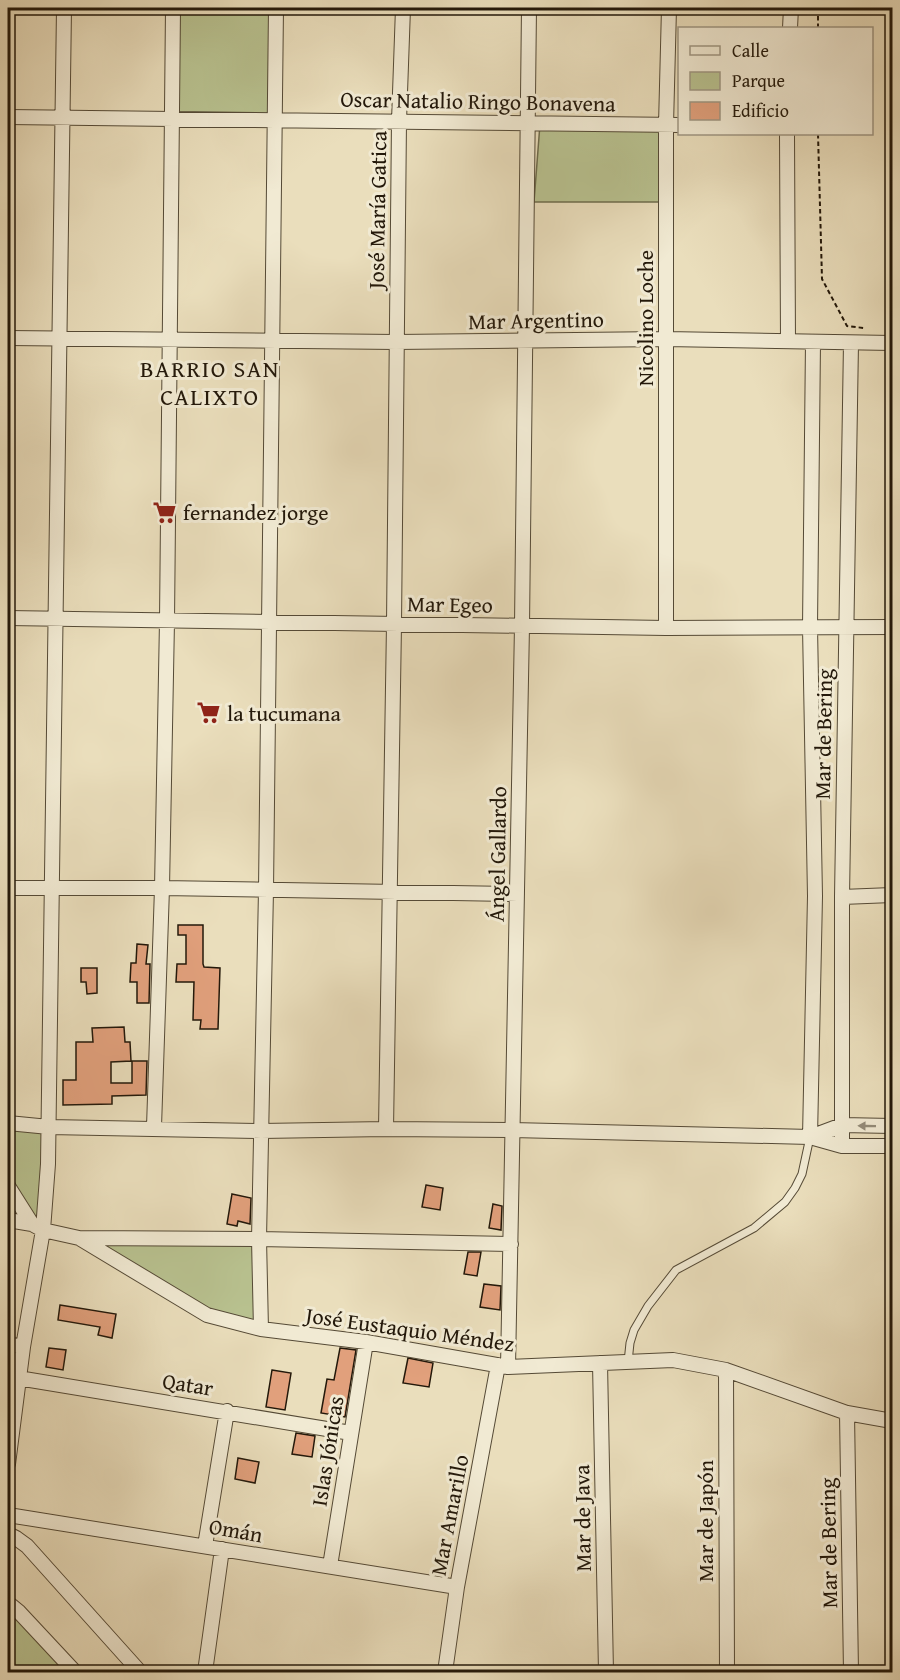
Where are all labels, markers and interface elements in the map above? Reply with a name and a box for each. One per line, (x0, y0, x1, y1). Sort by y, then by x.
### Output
legend (678, 27, 873, 135)
text: Calle (732, 37, 769, 64)
text: Parque (732, 67, 785, 94)
street label: Oscar Natalio Ringo Bonavena (340, 83, 617, 119)
text: Edificio (732, 97, 789, 124)
street label: José María Gatica (360, 130, 394, 292)
street label: Nicolino Loche (629, 250, 661, 386)
street label: Mar Argentino (468, 303, 604, 337)
district label: BARRIO SAN CALIXTO (140, 351, 280, 414)
place label: fernandez jorge (183, 496, 329, 528)
supermarket icon: fernandez jorge (152, 499, 178, 525)
street label: Mar Egeo (407, 587, 493, 621)
street label: Mar de Bering (806, 668, 840, 800)
place label: la tucumana (227, 697, 341, 729)
supermarket icon: la tucumana (196, 700, 222, 726)
street label: Ángel Gallardo (480, 786, 514, 922)
one-way arrow (858, 1121, 877, 1131)
street label: José Eustaquio Méndez (301, 1298, 517, 1360)
street label: Qatar (160, 1364, 216, 1404)
street label: Islas Jónicas (302, 1394, 352, 1508)
street label: Mar Amarillo (422, 1452, 476, 1578)
street label: Mar de Japón (689, 1459, 721, 1582)
street label: Mar de Java (565, 1464, 599, 1572)
street label: Mar de Bering (811, 1477, 845, 1609)
street label: Omán (207, 1510, 266, 1551)

